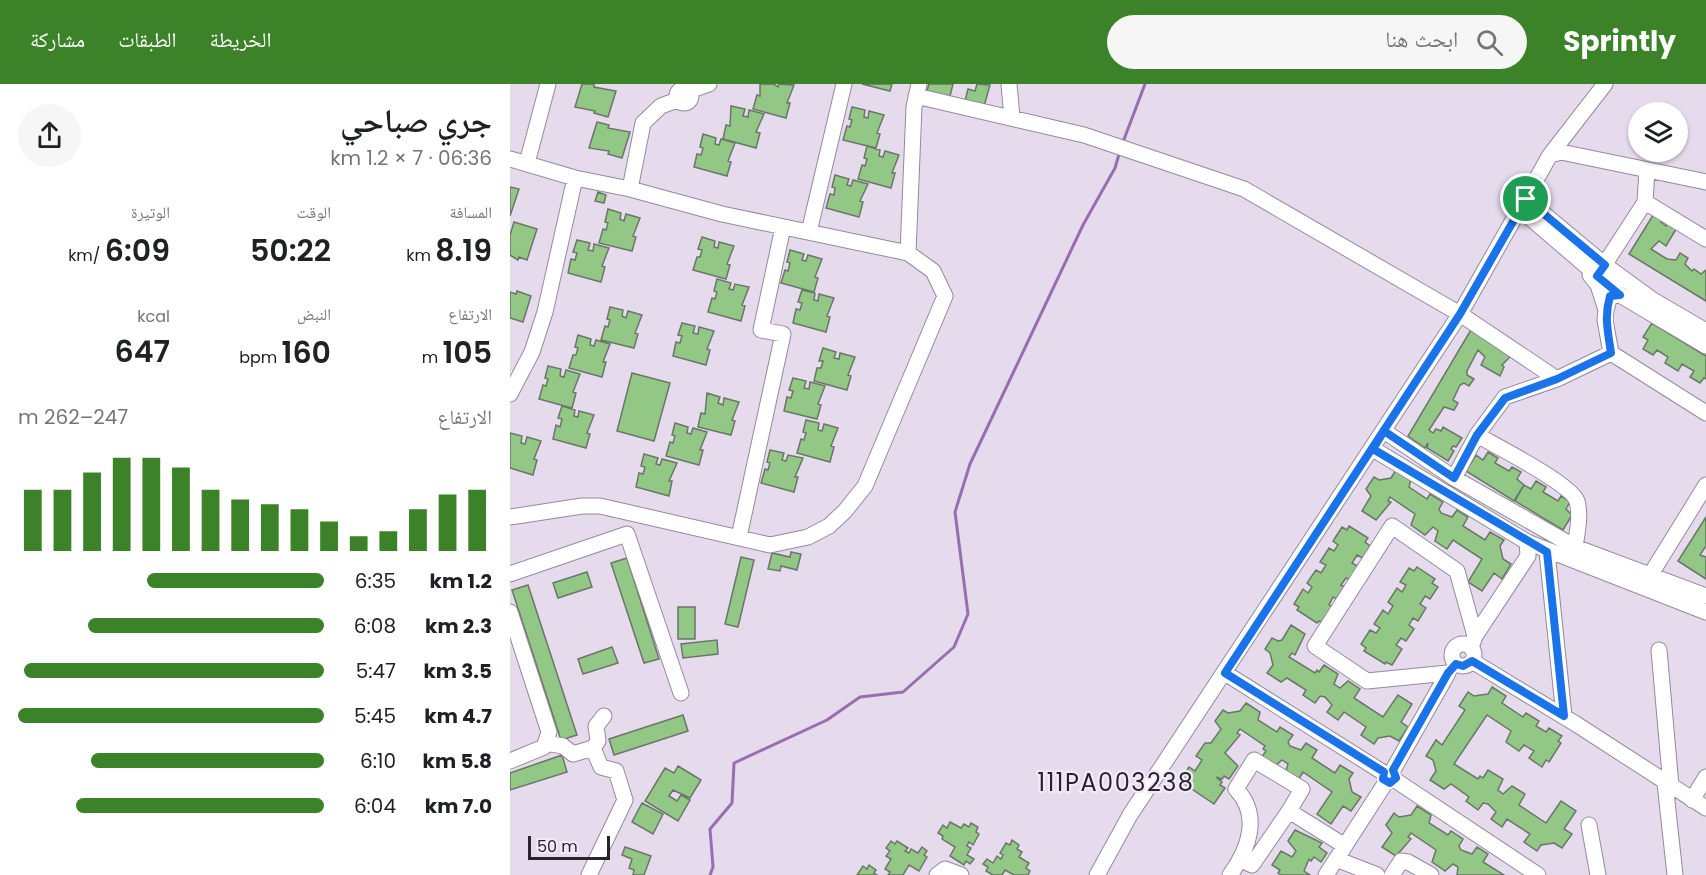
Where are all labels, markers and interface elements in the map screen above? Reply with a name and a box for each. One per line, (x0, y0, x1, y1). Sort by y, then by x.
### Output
search box (1107, 15, 1527, 69)
text: Sprintly (1563, 22, 1676, 61)
text: ابحث هنا (1385, 24, 1458, 55)
text: مشاركة (30, 25, 85, 54)
text: الطبقات (118, 25, 177, 54)
text: الخريطة (210, 25, 271, 54)
icon: search (1473, 26, 1506, 59)
text: جري صباحي (340, 97, 492, 144)
map controls (1628, 102, 1688, 162)
button: layers (1628, 102, 1688, 162)
button: share (18, 104, 81, 167)
text: 06:36 · 7 × 1.2 km (330, 144, 492, 172)
pin (1500, 173, 1551, 224)
icon: arrive (1509, 182, 1542, 215)
text: الوتيرة (131, 201, 170, 224)
text: الوقت (297, 201, 331, 224)
text: المسافة (450, 201, 492, 224)
text: 6:09 (105, 229, 170, 272)
text: 50:22 (250, 229, 331, 272)
text: 8.19 (435, 229, 492, 272)
text: /km (68, 244, 105, 267)
text: km (406, 244, 435, 267)
text: النبض (297, 303, 331, 326)
text: الارتفاع (448, 303, 492, 326)
text: kcal (137, 305, 170, 328)
text: 647 (115, 330, 170, 373)
text: 160 (282, 331, 331, 374)
text: 105 (442, 331, 492, 374)
text: bpm (239, 346, 282, 369)
text: m (422, 346, 442, 369)
text: 247–262 m (18, 403, 128, 431)
text: الارتفاع (437, 403, 492, 431)
text: 6:35 (355, 567, 396, 595)
text: 1.2 km (430, 567, 492, 595)
text: 6:08 (354, 612, 396, 640)
text: 2.3 km (425, 612, 492, 640)
text: 5:47 (356, 657, 396, 685)
text: 3.5 km (423, 657, 492, 685)
text: 5:45 (354, 702, 396, 730)
text: 4.7 km (424, 702, 492, 730)
text: 6:10 (360, 747, 396, 775)
text: 5.8 km (423, 747, 492, 775)
district label: 111PA003238 (1038, 766, 1194, 799)
text: 6:04 (354, 792, 396, 820)
text: 7.0 km (425, 792, 492, 820)
scale bar (528, 833, 610, 860)
text: 50 m (537, 835, 578, 858)

